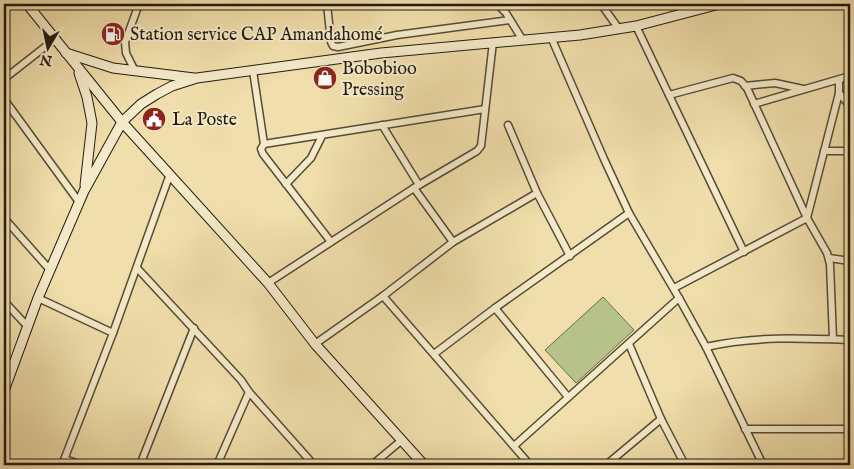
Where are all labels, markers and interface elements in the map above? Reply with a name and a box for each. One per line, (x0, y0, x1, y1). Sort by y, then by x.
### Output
fuel station icon: Station service CAP Amandahomé (100, 21, 126, 47)
north arrow (22, 22, 72, 72)
place label: Station service CAP Amandahomé (130, 24, 383, 47)
text: N (39, 50, 55, 70)
place label: Bobobioo Pressing (342, 58, 417, 102)
shop icon: Bobobioo Pressing (312, 65, 338, 91)
public building icon: La Poste (141, 106, 167, 132)
place label: La Poste (172, 109, 237, 132)

